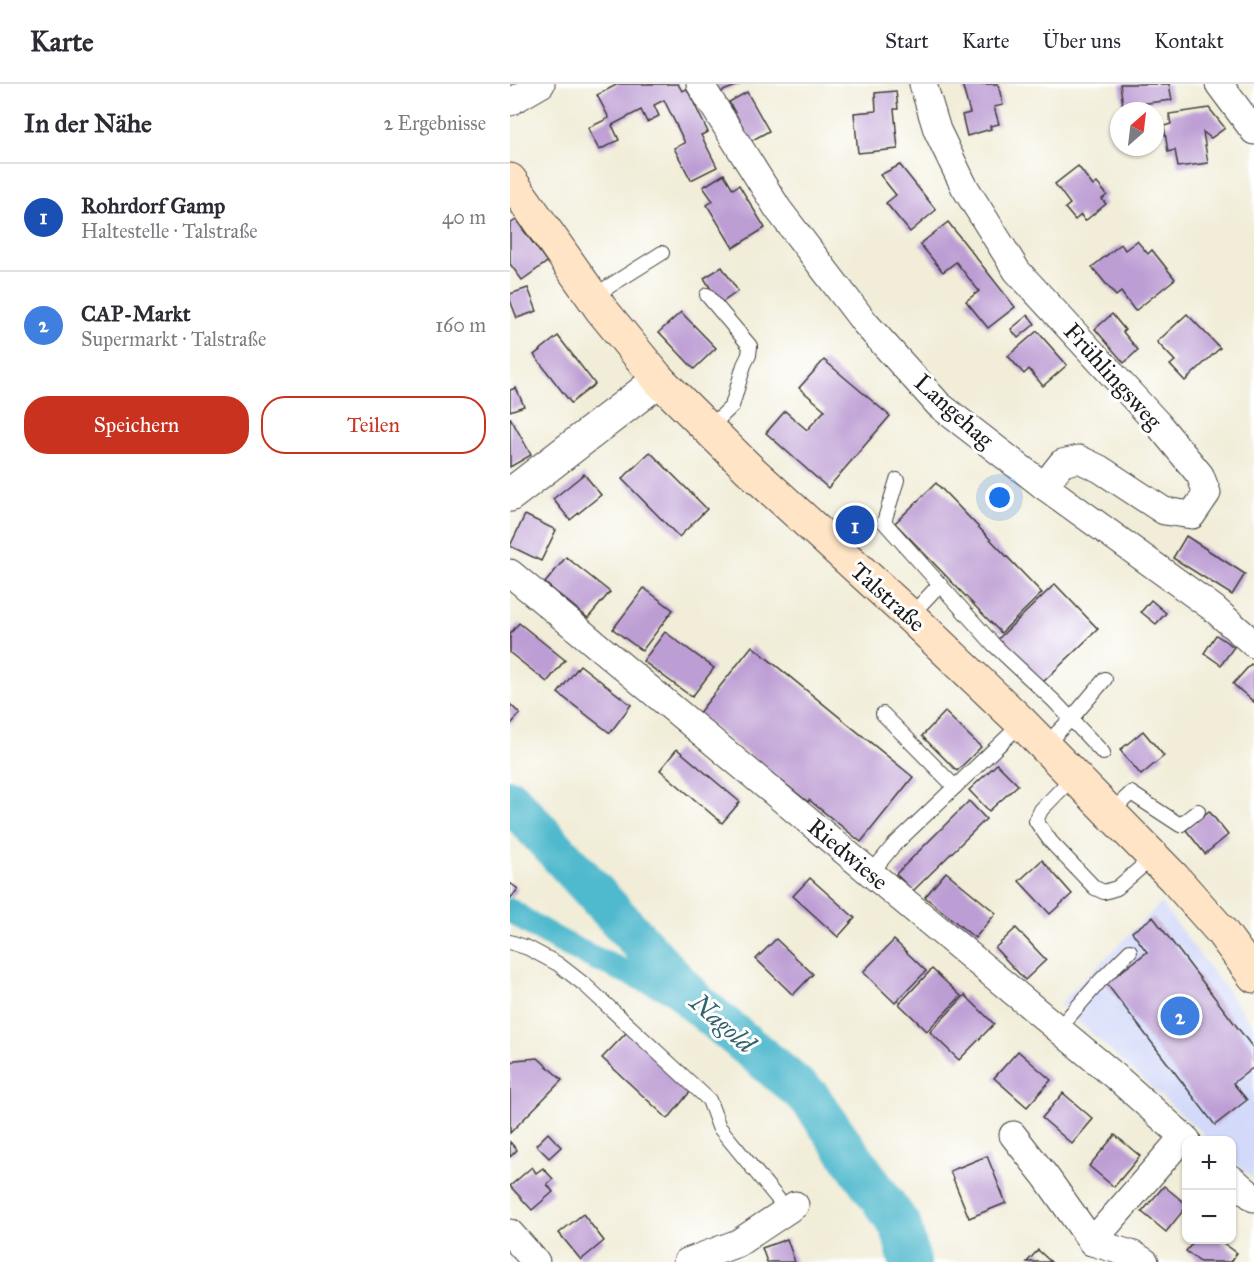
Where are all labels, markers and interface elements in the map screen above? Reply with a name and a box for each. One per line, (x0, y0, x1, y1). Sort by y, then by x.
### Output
text: Karte (30, 24, 94, 59)
text: Start (885, 28, 929, 54)
text: Karte (962, 28, 1010, 54)
text: Über uns (1043, 28, 1121, 54)
text: Kontakt (1154, 28, 1224, 54)
north arrow (1110, 102, 1164, 156)
text: In der Nähe (24, 107, 152, 139)
text: 2 Ergebnisse (383, 111, 486, 135)
text: Rohrdorf Gamp (81, 192, 225, 219)
text: 1 (40, 205, 47, 229)
text: 40 m (442, 205, 486, 229)
text: Haltestelle · Talstraße (81, 219, 258, 243)
text: CAP-Markt (81, 300, 190, 327)
text: 2 (39, 313, 48, 337)
text: 160 m (435, 313, 486, 337)
street label: Frühlingsweg (1057, 317, 1169, 436)
text: Supermarkt · Talstraße (81, 327, 266, 351)
street label: Langehag (908, 368, 1001, 455)
button: Speichern (24, 396, 249, 454)
button: Teilen (261, 396, 486, 454)
your location (985, 483, 1014, 512)
pin: 1 (836, 502, 874, 548)
street label: Talstraße (844, 556, 932, 638)
street label: Riedwiese (801, 812, 895, 896)
water label: Nagold (683, 985, 763, 1061)
pin: 2 (1160, 994, 1200, 1038)
map controls (1182, 1136, 1236, 1244)
button: + (1182, 1136, 1236, 1190)
button: − (1182, 1190, 1236, 1244)

